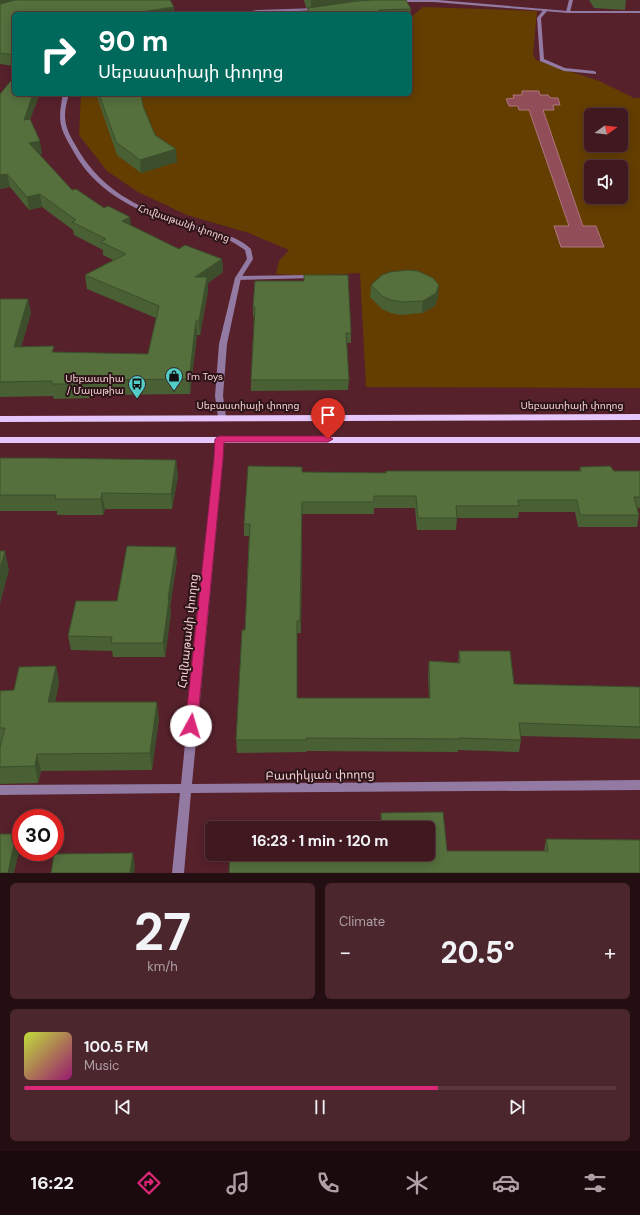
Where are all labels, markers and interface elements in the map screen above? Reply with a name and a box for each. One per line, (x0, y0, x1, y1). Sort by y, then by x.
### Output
text: 90 m (98, 23, 168, 60)
icon: right (32, 28, 84, 80)
text: Սեբաստիայի փողոց (98, 60, 284, 84)
north arrow (584, 108, 628, 152)
map controls (584, 108, 628, 204)
button: sound (584, 160, 628, 204)
street label: Հովնաթանի փողոց (137, 201, 231, 245)
shop icon: I'm Toys (164, 366, 184, 391)
place label: I'm Toys (187, 370, 223, 383)
place label: Սեբաստիա / Մալաթիա (65, 372, 124, 397)
bus stop icon: Սեբաստիա / Մալաթիա (127, 374, 147, 399)
pin (311, 398, 345, 439)
street label: Սեբաստիայի փողոց (196, 399, 300, 412)
street label: Սեբաստիայի փողոց (520, 399, 624, 412)
icon: arrive (317, 404, 339, 426)
street label: Հովնաթանի փողոց (174, 573, 202, 689)
position arrow (170, 705, 212, 747)
street label: Բատիկյան փողոց (265, 766, 375, 784)
speed limit sign: 30 (12, 809, 64, 861)
text: 16:23 · 1 min · 120 m (252, 831, 388, 851)
text: 27 (134, 898, 191, 966)
text: Climate (339, 913, 385, 930)
text: 20.5° (440, 933, 515, 972)
text: − (339, 938, 351, 967)
text: + (604, 938, 616, 967)
text: km/h (147, 958, 178, 975)
text: 100.5 FM (84, 1037, 148, 1057)
text: Music (84, 1057, 119, 1074)
icon: previous (112, 1096, 134, 1118)
icon: pause (309, 1096, 331, 1118)
icon: next (506, 1096, 528, 1118)
icon: directions (135, 1169, 163, 1197)
icon: music (224, 1169, 252, 1197)
icon: phone (314, 1169, 342, 1197)
icon: climate (403, 1169, 431, 1197)
icon: car (492, 1169, 520, 1197)
icon: filters (581, 1169, 609, 1197)
text: 16:22 (31, 1171, 74, 1195)

